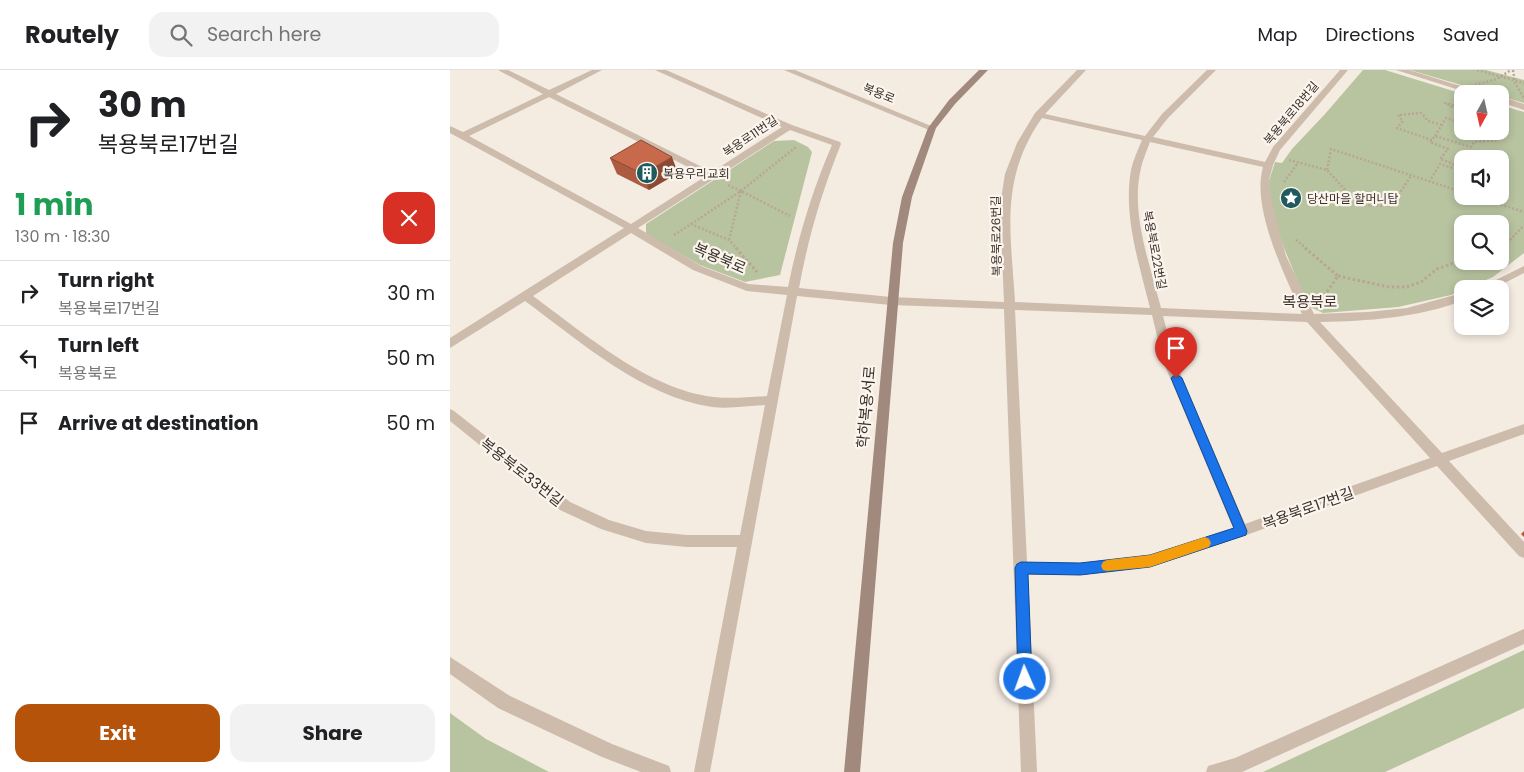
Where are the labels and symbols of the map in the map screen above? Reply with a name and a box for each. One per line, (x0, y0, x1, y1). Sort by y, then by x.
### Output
street label: 복용북로18번길 (1260, 78, 1322, 148)
street label: 복용로 (860, 79, 898, 107)
north arrow (1454, 85, 1509, 140)
street label: 복용로11번길 (719, 111, 781, 161)
building icon: 복용우리교회 (635, 161, 659, 185)
place label: 복용우리교회 (663, 165, 729, 182)
place icon: 당산마을 할머니탑 (1279, 186, 1303, 210)
place label: 당산마을 할머니탑 (1307, 190, 1399, 207)
street label: 복용북로26번길 (987, 195, 1005, 277)
street label: 복용북로22번길 (1139, 209, 1171, 291)
street label: 복용북로 (690, 238, 750, 278)
street label: 복용북로 (1282, 291, 1338, 312)
pin (1155, 327, 1197, 378)
street label: 학하복용서로 (852, 365, 880, 449)
street label: 복용북로33번길 (476, 433, 568, 511)
street label: 복용북로17번길 (1259, 482, 1357, 534)
position arrow (998, 652, 1050, 704)

